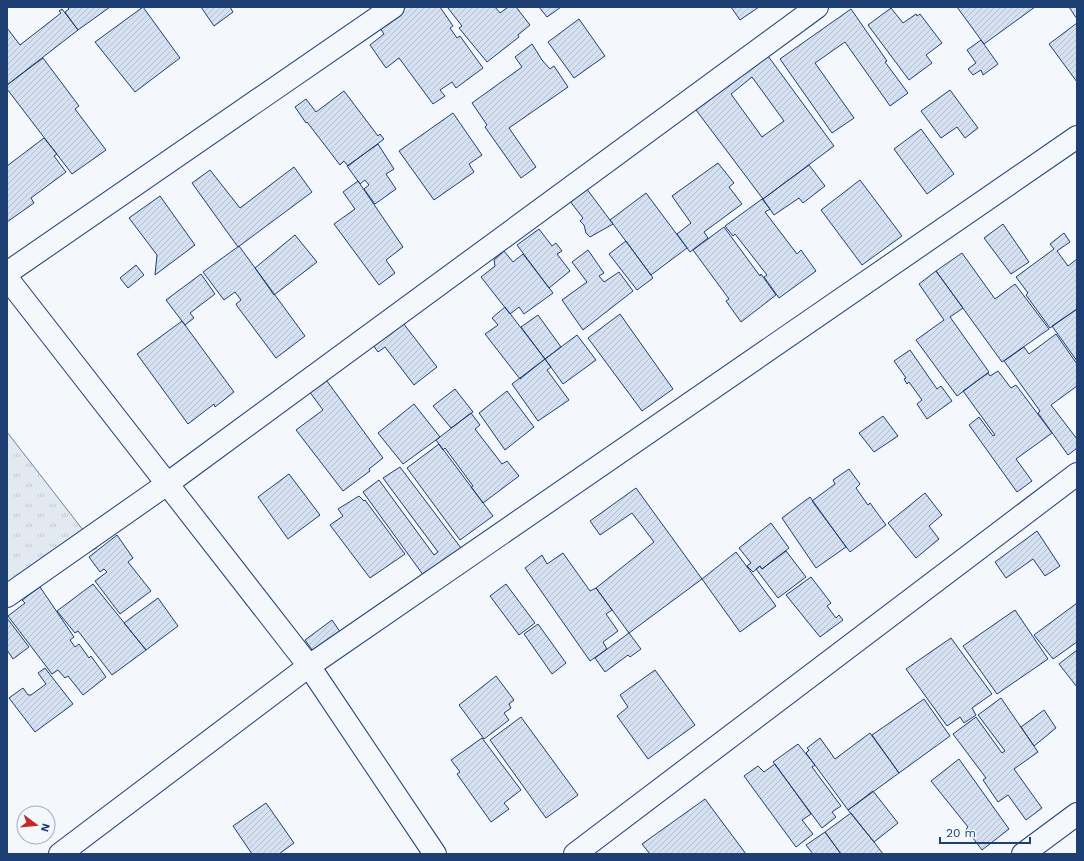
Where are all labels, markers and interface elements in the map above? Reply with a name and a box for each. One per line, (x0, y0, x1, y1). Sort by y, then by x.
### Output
north arrow (16, 805, 56, 845)
scale bar (940, 819, 1030, 845)
text: N (38, 822, 53, 833)
text: 20 m (946, 826, 976, 840)

